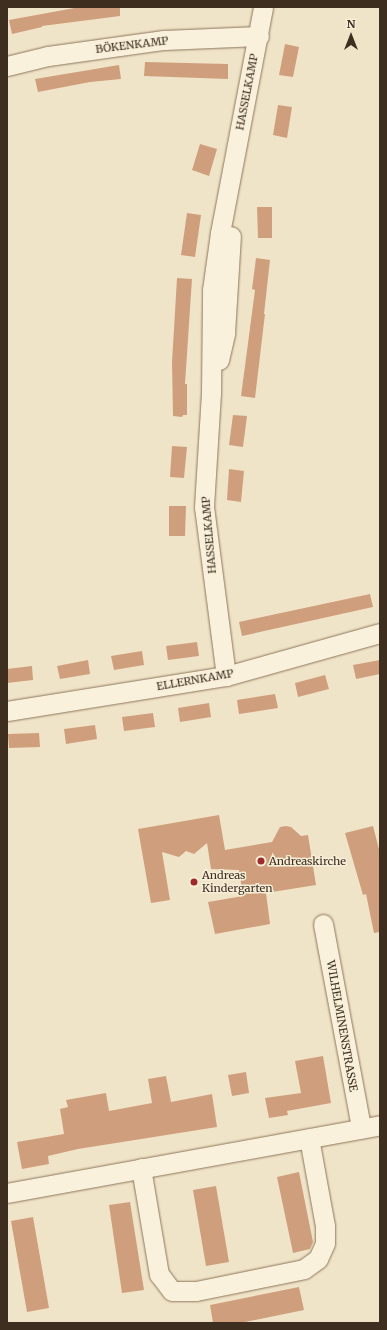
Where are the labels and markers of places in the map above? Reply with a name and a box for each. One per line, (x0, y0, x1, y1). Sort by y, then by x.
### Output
place label: Andreaskirche (269, 854, 346, 868)
marker: Andreaskirche (256, 856, 266, 866)
place label: Andreas Kindergarten (202, 869, 273, 895)
marker: Andreas Kindergarten (189, 877, 199, 887)

